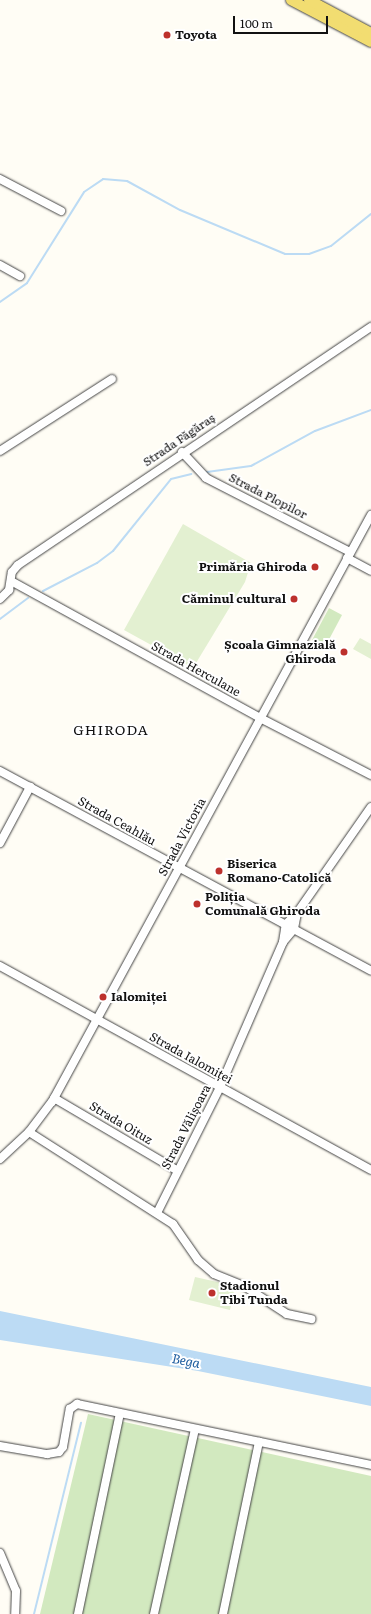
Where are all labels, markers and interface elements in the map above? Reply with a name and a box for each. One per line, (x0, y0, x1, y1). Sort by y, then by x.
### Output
scale bar (235, 8, 330, 34)
text: 100 m (240, 14, 273, 32)
place label: Toyota (175, 28, 217, 42)
marker: Toyota (162, 30, 172, 40)
street label: Strada Făgăraș (140, 411, 218, 469)
street label: Strada Plopilor (226, 470, 310, 522)
place label: Primăria Ghiroda (199, 560, 307, 574)
marker: Primăria Ghiroda (310, 562, 320, 572)
place label: Căminul cultural (182, 592, 286, 606)
marker: Căminul cultural (289, 594, 299, 604)
place label: Școala Gimnazială Ghiroda (224, 638, 336, 666)
street label: Strada Herculane (149, 639, 243, 699)
marker: Școala Gimnazială Ghiroda (339, 647, 349, 657)
district label: GHIRODA (73, 721, 149, 737)
street label: Strada Ceahlău (76, 794, 158, 848)
street label: Strada Victoria (155, 795, 209, 879)
place label: Biserica Romano-Catolică (227, 857, 331, 885)
marker: Biserica Romano-Catolică (214, 866, 224, 876)
place label: Poliția Comunală Ghiroda (205, 890, 320, 918)
marker: Poliția Comunală Ghiroda (192, 899, 202, 909)
place label: Ialomiței (111, 990, 167, 1004)
marker: Ialomiței (98, 992, 108, 1002)
street label: Strada Ialomiței (147, 1029, 235, 1087)
street label: Strada Vălișoara (158, 1082, 214, 1172)
street label: Strada Oituz (87, 1099, 155, 1147)
place label: Stadionul Tibi Tunda (220, 1279, 288, 1307)
marker: Stadionul Tibi Tunda (207, 1288, 217, 1298)
water label: Bega (171, 1351, 201, 1371)

